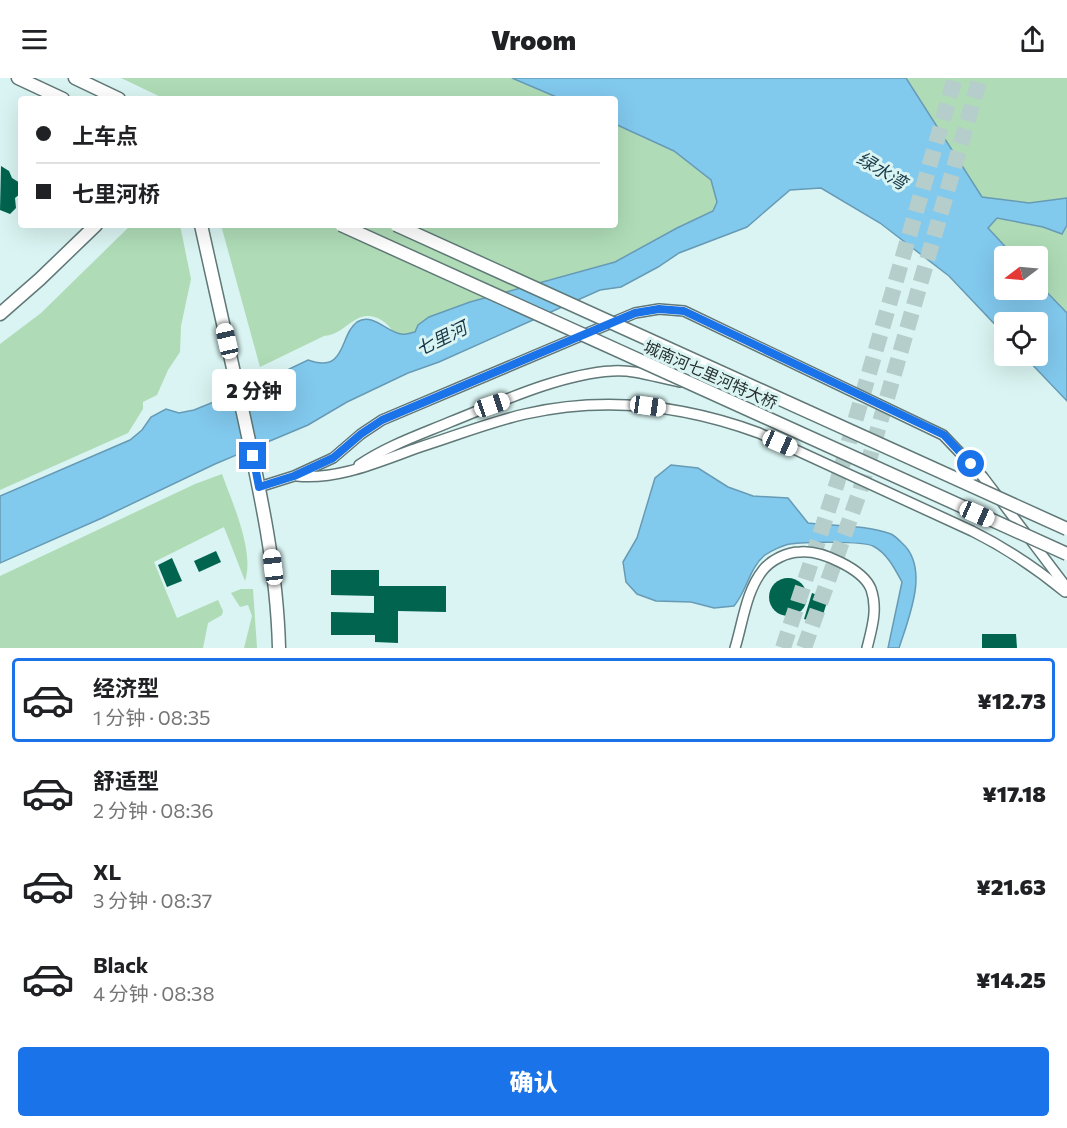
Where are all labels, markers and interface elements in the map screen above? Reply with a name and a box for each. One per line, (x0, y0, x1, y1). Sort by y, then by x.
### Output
icon: menu (18, 23, 51, 56)
text: Vroom (491, 23, 576, 56)
icon: share (1016, 23, 1049, 56)
text: 上车点 (72, 122, 138, 149)
water label: 绿水湾 (853, 147, 913, 195)
text: 七里河桥 (72, 180, 160, 207)
north arrow (994, 246, 1048, 300)
map controls (994, 246, 1048, 366)
button: locate (994, 312, 1048, 366)
water label: 七里河 (412, 315, 473, 360)
car (214, 321, 240, 361)
street label: 城南河七里河特大桥 (641, 336, 781, 412)
callout: 2 分钟 (211, 369, 295, 411)
text: 2 分钟 (226, 378, 282, 402)
car (472, 391, 512, 419)
car (629, 395, 667, 417)
car (760, 427, 800, 459)
route end (239, 442, 266, 469)
route start (957, 450, 984, 477)
car (957, 498, 997, 530)
car (262, 548, 284, 586)
icon: car (21, 673, 75, 727)
text: 经济型 (93, 674, 159, 701)
text: ¥12.73 (977, 687, 1046, 714)
text: 1 分钟 · 08:35 (93, 705, 211, 729)
icon: car (21, 766, 75, 820)
text: 舒适型 (93, 767, 159, 794)
text: ¥17.18 (982, 780, 1046, 807)
text: 2 分钟 · 08:36 (93, 798, 214, 822)
text: XL (93, 858, 121, 885)
icon: car (21, 859, 75, 913)
text: ¥21.63 (976, 873, 1046, 900)
text: 3 分钟 · 08:37 (93, 888, 212, 912)
text: Black (93, 951, 148, 978)
icon: car (21, 952, 75, 1006)
text: ¥14.25 (976, 966, 1046, 993)
text: 4 分钟 · 08:38 (93, 981, 215, 1005)
button: 确认 (18, 1047, 1049, 1116)

